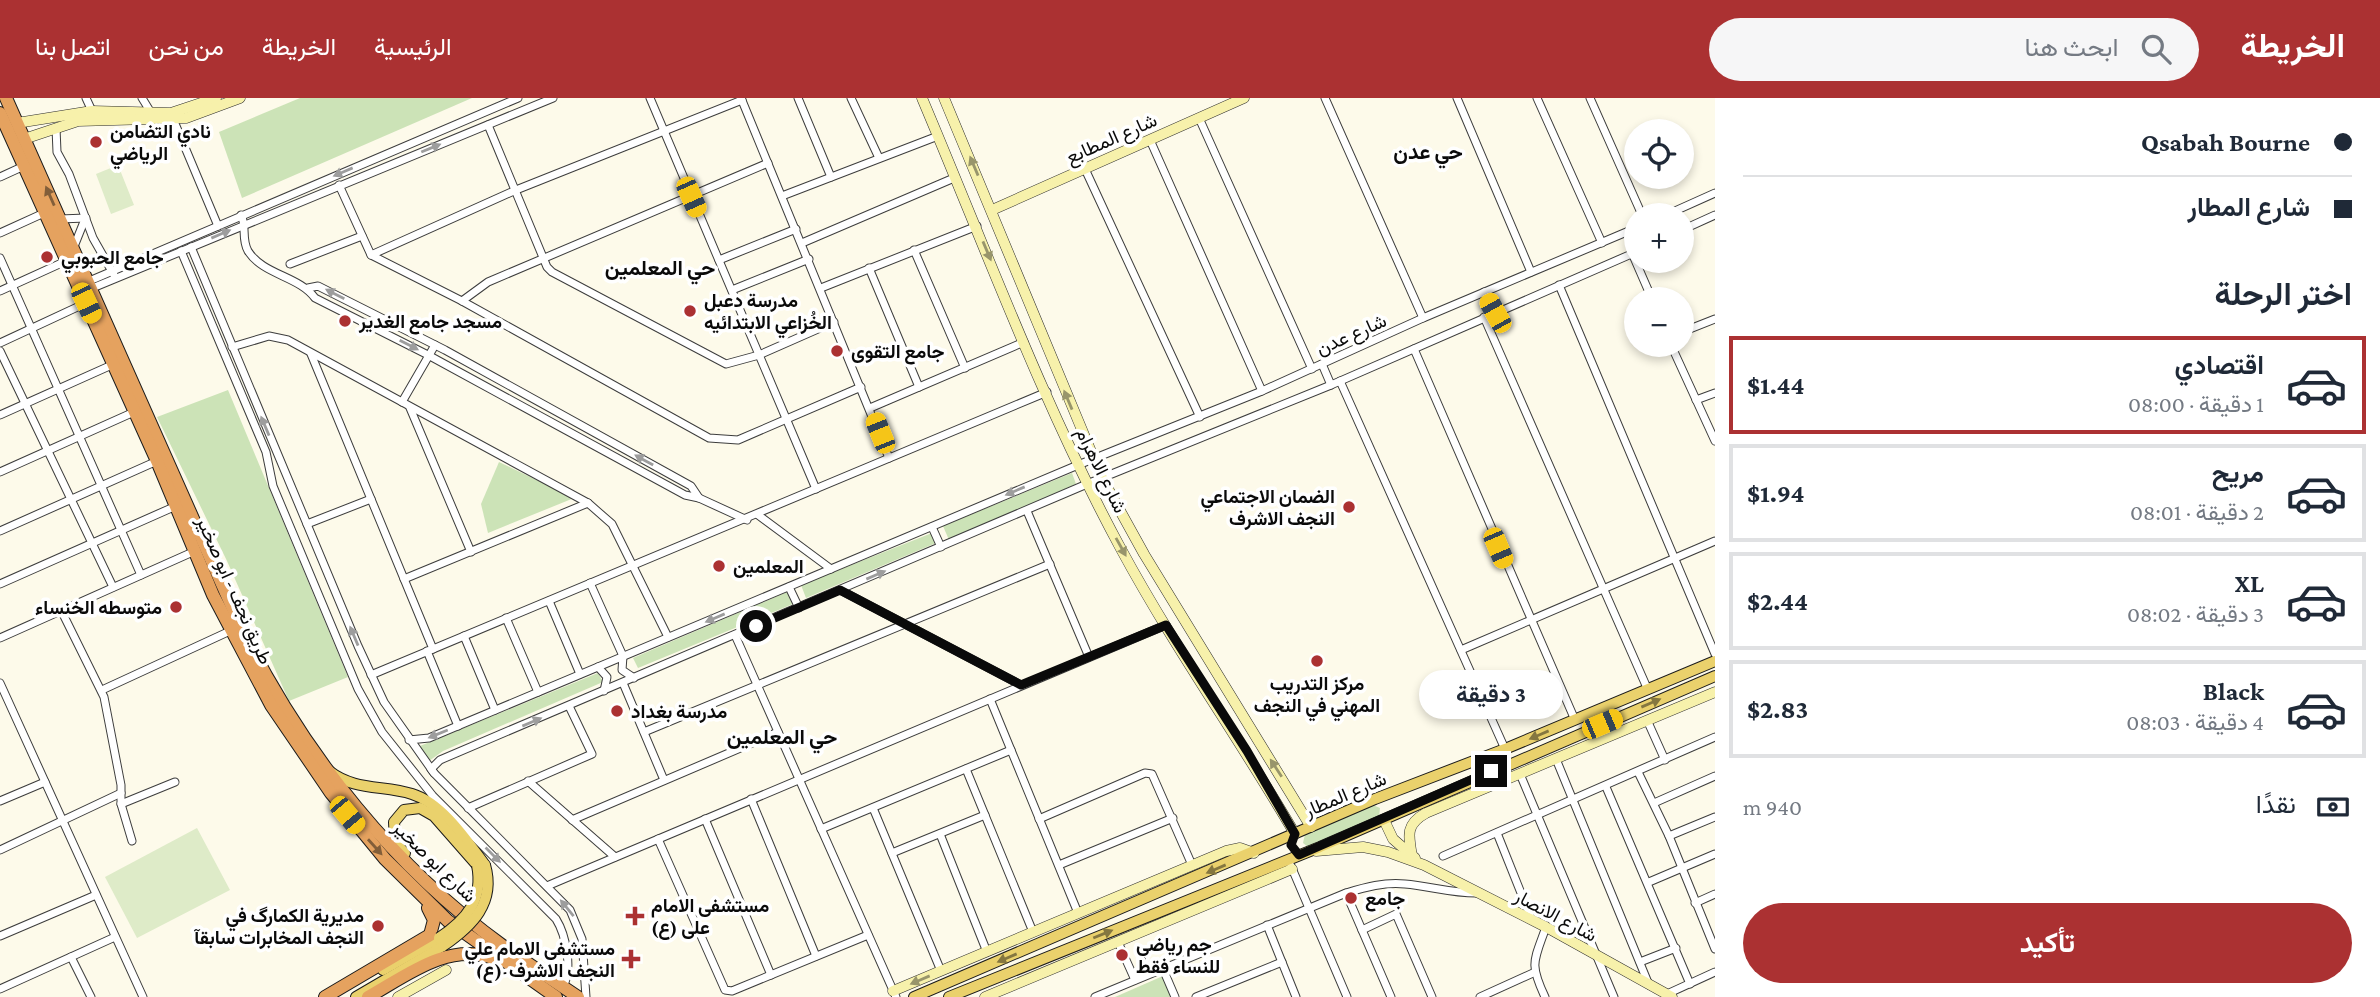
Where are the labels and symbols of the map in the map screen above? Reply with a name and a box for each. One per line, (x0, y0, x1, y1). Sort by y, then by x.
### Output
street label: شارع المطابع (1062, 109, 1161, 171)
place label: نادي التضامن الرياضي (110, 121, 211, 170)
marker: نادي التضامن الرياضي (88, 134, 104, 150)
district label: حي عدن (1393, 140, 1463, 169)
one-way arrow (421, 142, 442, 153)
one-way arrow (968, 156, 979, 177)
one-way arrow (332, 167, 353, 178)
car (673, 174, 710, 220)
one-way arrow (44, 185, 55, 206)
one-way arrow (211, 228, 231, 240)
one-way arrow (982, 241, 993, 262)
place label: جامع الحبوبي (61, 247, 164, 274)
marker: جامع الحبوبي (39, 249, 55, 265)
district label: حي المعلمین (605, 256, 715, 285)
car (68, 280, 105, 326)
one-way arrow (325, 289, 345, 300)
place label: مدرسة دعبل الخُزاعي الابتدائيه (704, 290, 832, 339)
car (1476, 290, 1515, 336)
marker: مدرسة دعبل الخُزاعي الابتدائيه (682, 303, 698, 319)
street label: شارع عدن (1313, 310, 1390, 361)
place label: مسجد جامع الغدير (358, 311, 502, 335)
marker: مسجد جامع الغدير (337, 313, 353, 329)
one-way arrow (399, 340, 419, 351)
place label: جامع التقوى (851, 341, 944, 365)
marker: جامع التقوى (829, 343, 845, 359)
one-way arrow (1063, 389, 1074, 410)
car (863, 410, 898, 456)
one-way arrow (260, 415, 271, 436)
street label: شارع الاهرام (1070, 424, 1131, 517)
one-way arrow (634, 454, 653, 466)
one-way arrow (1004, 486, 1025, 497)
place label: الضمان الاجتماعي النجف الاشرف (1200, 486, 1335, 531)
marker: الضمان الاجتماعي النجف الاشرف (1341, 499, 1357, 515)
street label: طريق نجف - ابو صخير (191, 512, 277, 668)
car (1481, 525, 1516, 571)
one-way arrow (1115, 538, 1127, 557)
place label: المعلمين (733, 556, 804, 578)
marker: المعلمين (711, 558, 727, 574)
one-way arrow (866, 569, 887, 580)
place label: متوسطه الخنساء (35, 597, 162, 620)
marker: متوسطه الخنساء (168, 599, 184, 615)
route start (740, 610, 772, 642)
one-way arrow (704, 612, 725, 623)
one-way arrow (348, 625, 359, 646)
marker: مركز التدريب المهني في النجف (1309, 653, 1325, 669)
callout: 3 دقيقة (1419, 670, 1563, 718)
place label: مركز التدريب المهني في النجف (1254, 673, 1380, 722)
one-way arrow (1641, 697, 1662, 708)
place label: مدرسة بغداد (631, 701, 727, 724)
marker: مدرسة بغداد (609, 703, 625, 719)
car (1579, 706, 1626, 742)
one-way arrow (522, 716, 542, 728)
district label: حي المعلمين (727, 725, 837, 754)
one-way arrow (427, 729, 448, 740)
one-way arrow (1529, 730, 1550, 741)
route end (1475, 755, 1507, 787)
one-way arrow (1270, 758, 1283, 778)
street label: شارع المطار (1300, 768, 1390, 823)
car (326, 792, 369, 838)
street label: شارع ابو صخير (387, 816, 481, 908)
one-way arrow (367, 838, 383, 856)
one-way arrow (484, 847, 501, 863)
one-way arrow (1206, 863, 1226, 875)
street label: شارع الانصار (1509, 885, 1601, 948)
place label: جامع (1365, 888, 1405, 912)
marker: جامع (1343, 890, 1359, 906)
place label: مستشفی الامام علی (ع) (651, 895, 769, 940)
one-way arrow (560, 900, 575, 918)
place label: مديرية الكمارگ في النجف المخابرات سابقآ (193, 905, 364, 950)
marker: مستشفی الامام علی (ع) (625, 906, 645, 926)
marker: مديرية الكمارگ في النجف المخابرات سابقآ (370, 918, 386, 934)
one-way arrow (1093, 928, 1114, 939)
place label: جم رياضي للنساء فقط (1136, 934, 1220, 977)
place label: مستشفى الامام علي (ع)-النجف الاشرف (464, 938, 615, 983)
marker: جم رياضي للنساء فقط (1114, 947, 1130, 963)
marker: مستشفى الامام علي (ع)-النجف الاشرف (621, 949, 641, 969)
one-way arrow (996, 953, 1017, 964)
one-way arrow (909, 975, 930, 986)

